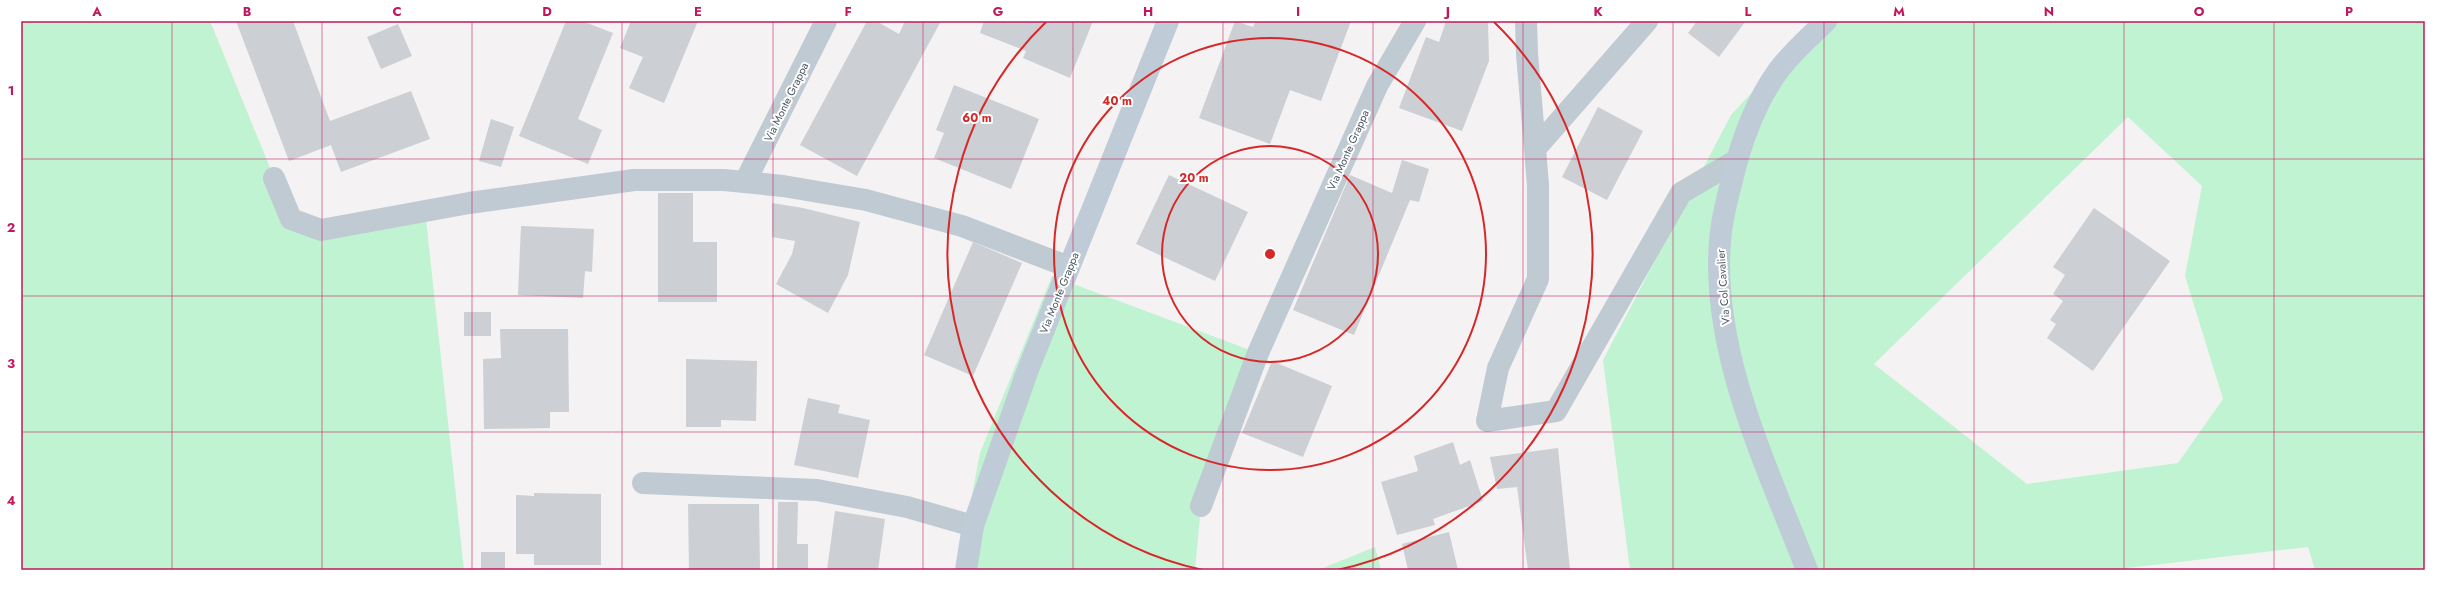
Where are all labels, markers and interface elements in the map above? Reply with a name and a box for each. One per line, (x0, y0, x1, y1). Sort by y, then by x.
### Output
text: A (91, 2, 102, 21)
text: B (243, 2, 252, 21)
text: C (392, 2, 402, 21)
text: D (542, 2, 552, 21)
text: E (694, 2, 702, 21)
text: F (844, 2, 852, 21)
text: G (993, 2, 1004, 21)
text: H (1143, 2, 1153, 21)
text: I (1296, 2, 1300, 21)
text: J (1443, 2, 1450, 21)
text: K (1593, 2, 1603, 21)
text: L (1745, 2, 1752, 21)
text: M (1893, 2, 1905, 21)
text: N (2044, 2, 2054, 21)
text: O (2194, 2, 2205, 21)
text: P (2345, 2, 2353, 21)
street label: Via Monte Grappa (760, 60, 812, 144)
text: 1 (8, 81, 14, 100)
text: 40 m (1102, 92, 1132, 110)
street label: Via Monte Grappa (1323, 107, 1373, 193)
text: 60 m (962, 109, 992, 127)
text: 20 m (1179, 169, 1209, 187)
text: 2 (7, 218, 15, 237)
centre of rings (1263, 247, 1277, 261)
street label: Via Col Cavalier (1712, 248, 1734, 325)
street label: Via Monte Grappa (1035, 250, 1083, 336)
text: 3 (7, 354, 15, 373)
text: 4 (6, 491, 16, 510)

